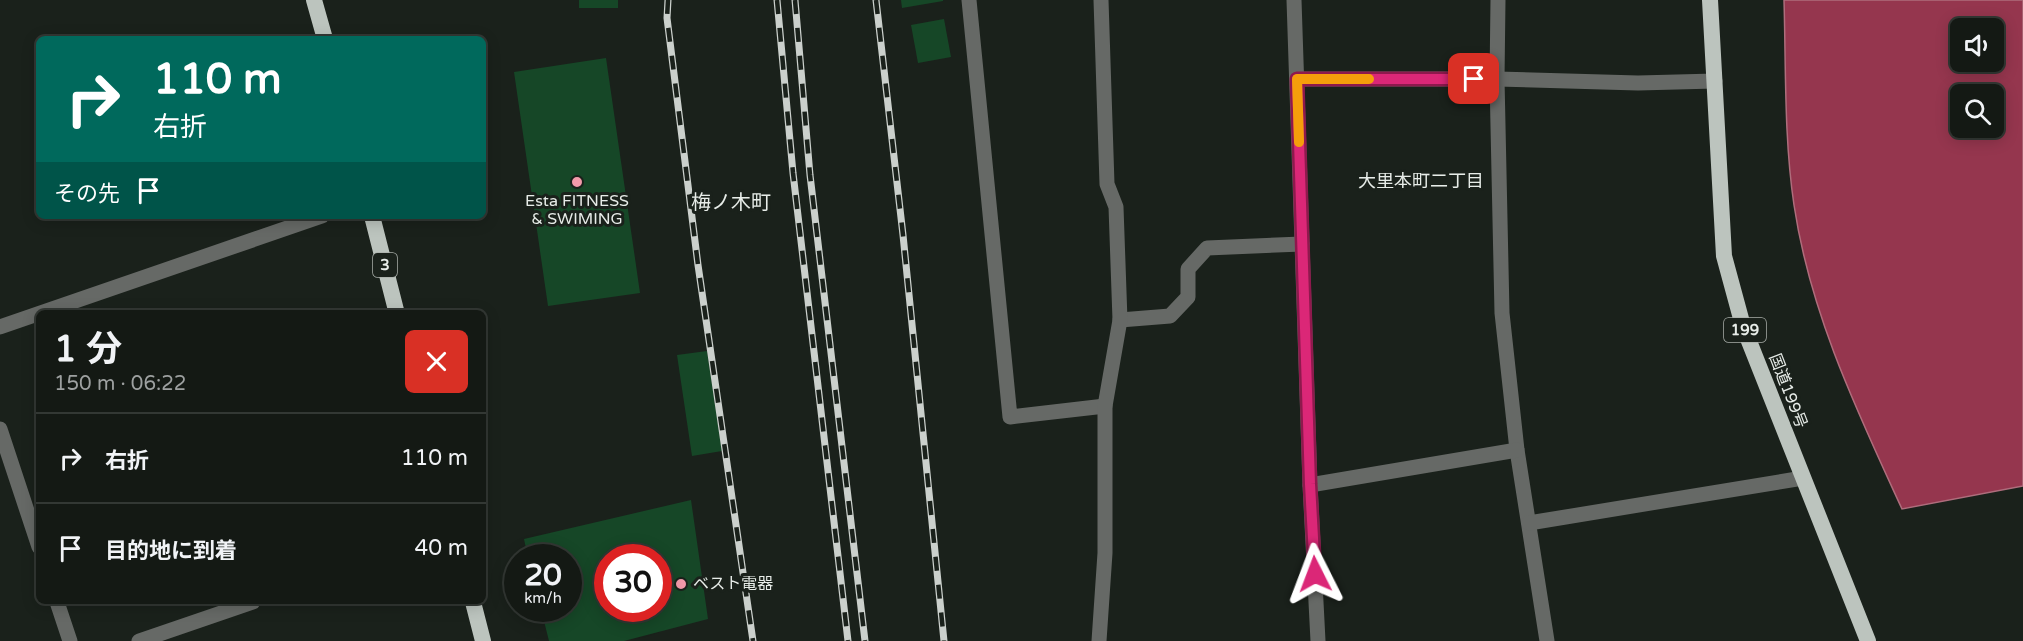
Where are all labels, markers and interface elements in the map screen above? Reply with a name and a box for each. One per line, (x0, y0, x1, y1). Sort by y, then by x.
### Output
map controls (1950, 18, 2004, 138)
button: sound (1950, 18, 2004, 72)
pin (1448, 53, 1499, 104)
text: 110 m (153, 54, 282, 105)
icon: right (54, 60, 132, 138)
icon: arrive (1457, 62, 1490, 95)
button: search (1950, 84, 2004, 138)
text: 右折 (153, 111, 207, 144)
district label: 大里本町二丁目 (1358, 170, 1484, 192)
icon: arrive (132, 174, 165, 207)
marker: Esta FITNESS & SWIMING (570, 175, 584, 189)
text: その先 (54, 181, 120, 207)
place label: Esta FITNESS & SWIMING (525, 191, 629, 229)
district label: 梅ノ木町 (691, 191, 771, 215)
road number: 3 (373, 253, 397, 277)
road number: 199 (1724, 318, 1766, 342)
text: 1 分 (54, 328, 122, 371)
button: close (405, 330, 468, 393)
street label: 国道199号 (1765, 351, 1811, 431)
text: 150 m · 06:22 (54, 372, 186, 396)
icon: right (54, 442, 87, 475)
text: 110 m (401, 445, 468, 471)
text: 右折 (105, 448, 149, 474)
icon: arrive (54, 532, 87, 565)
text: 40 m (414, 535, 468, 561)
text: 目的地に到着 (105, 538, 237, 564)
position arrow (1283, 542, 1347, 606)
speed limit sign: 30 (594, 544, 672, 622)
text: 20 (524, 557, 562, 594)
place label: ベスト電器 (693, 574, 773, 594)
marker: ベスト電器 (674, 577, 688, 591)
text: km/h (524, 589, 562, 607)

